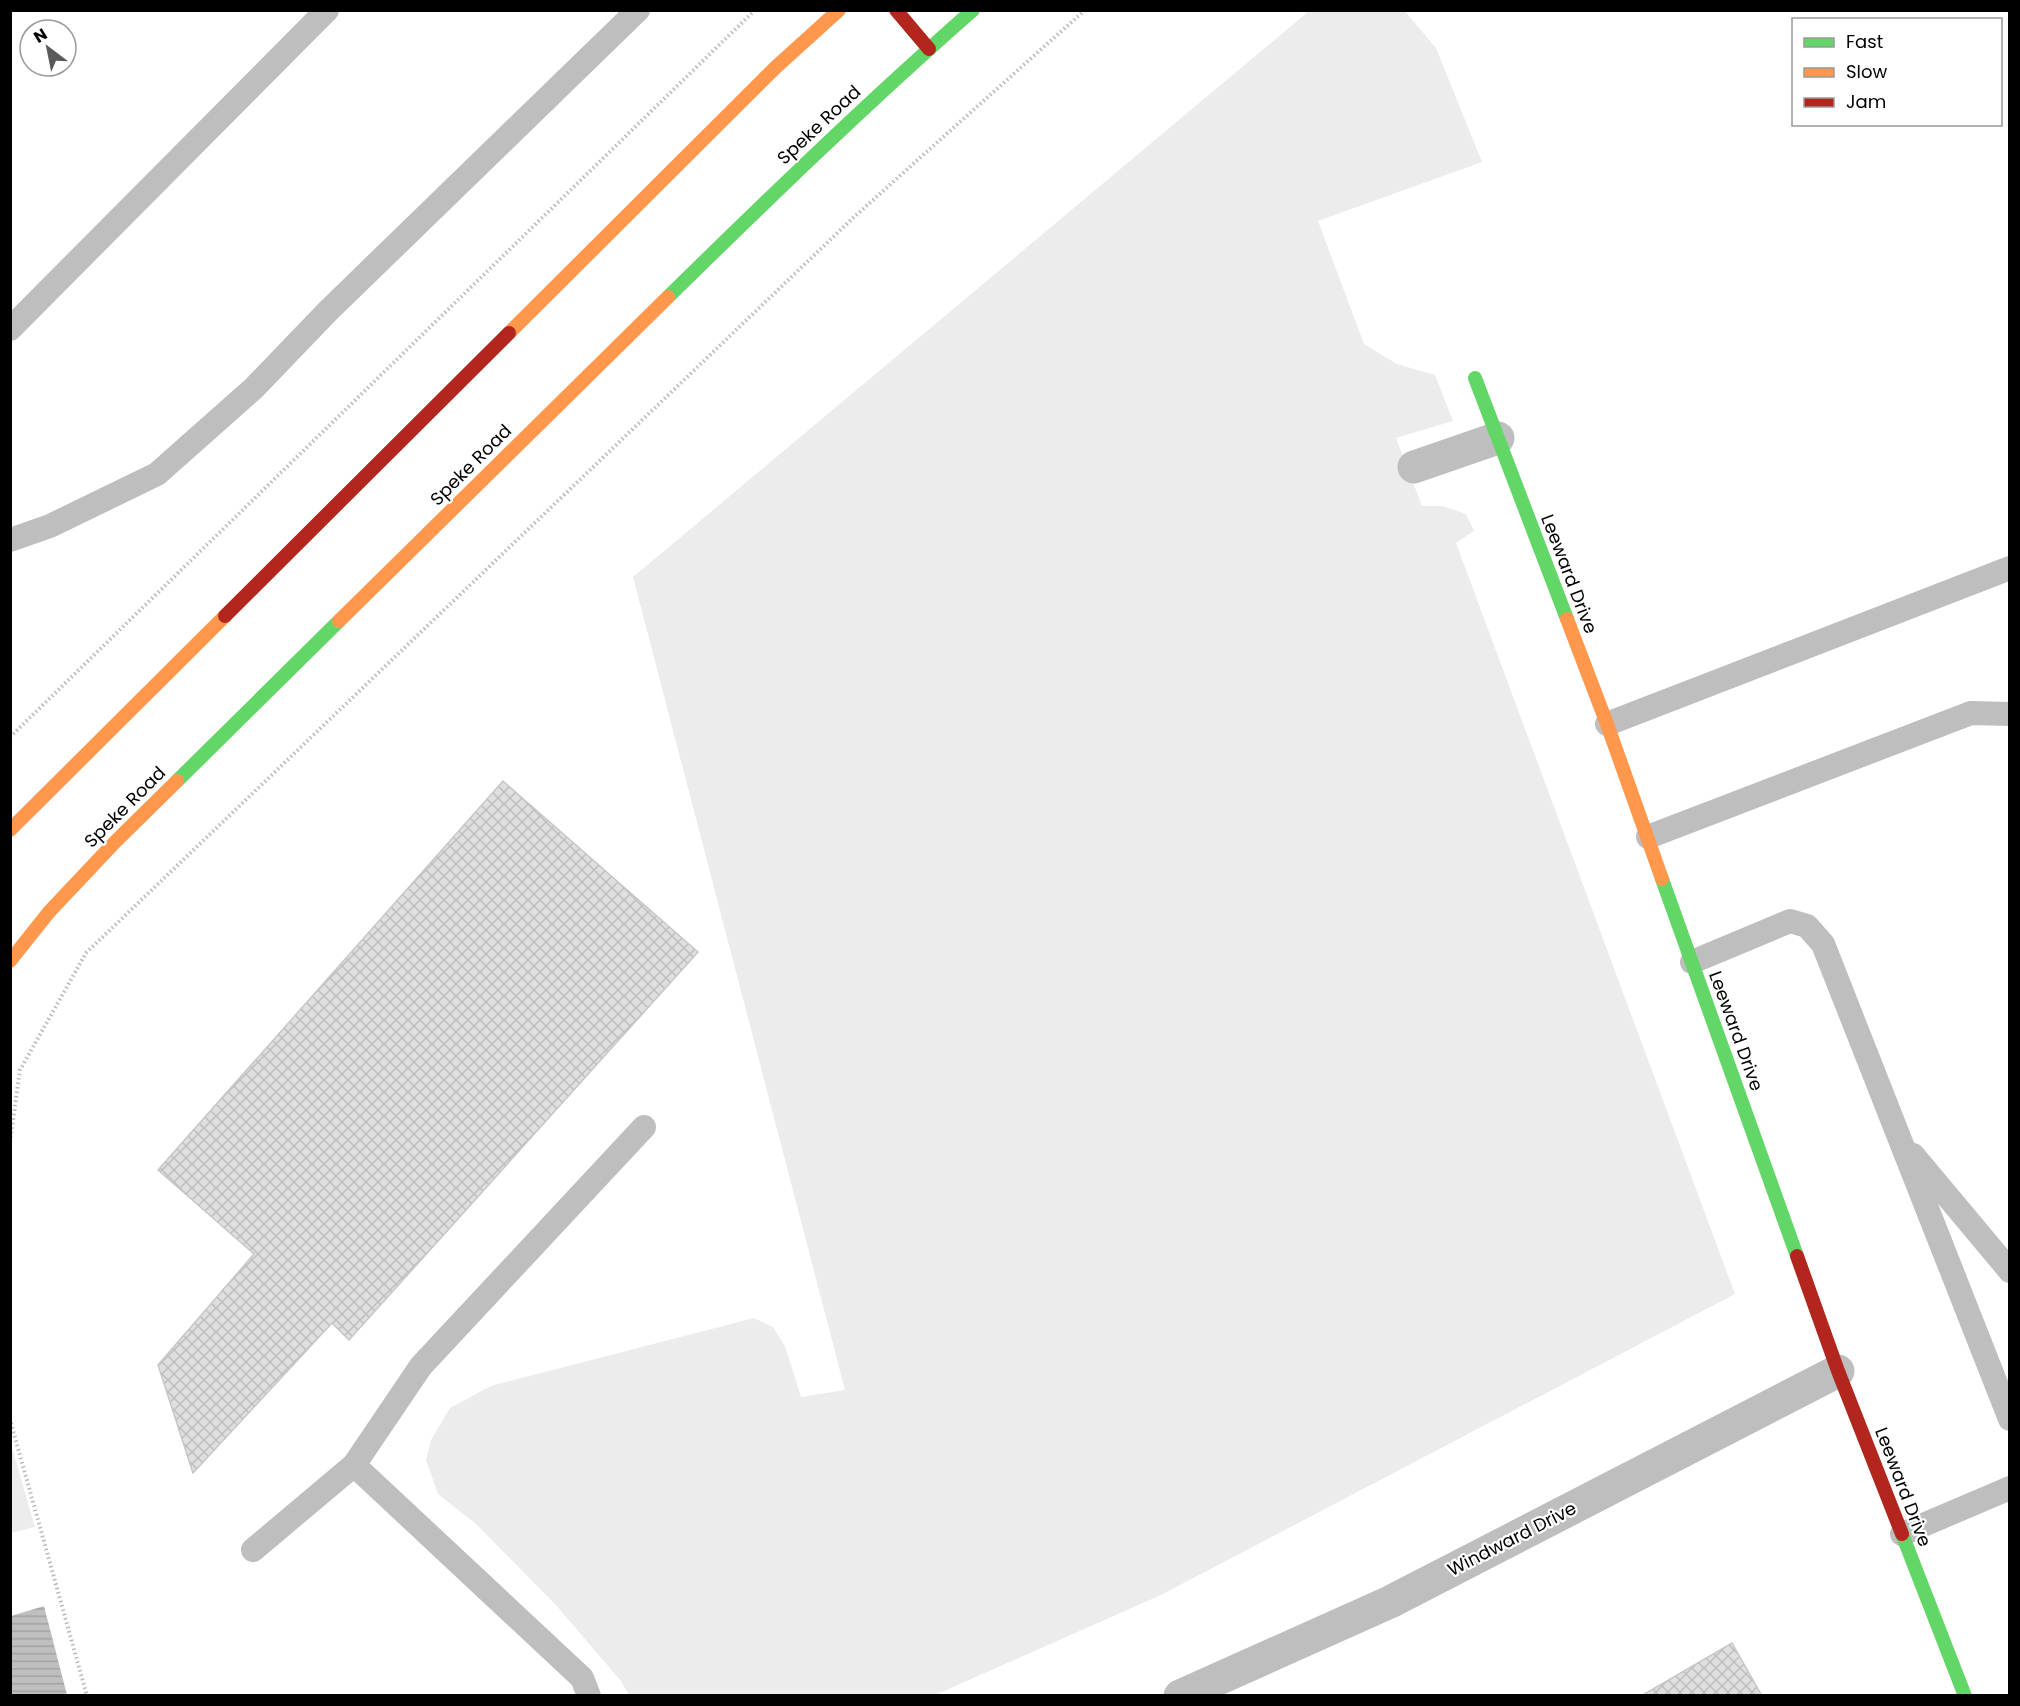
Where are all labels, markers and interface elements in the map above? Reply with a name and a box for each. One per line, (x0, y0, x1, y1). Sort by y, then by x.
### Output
north arrow (18, 18, 78, 78)
legend (1792, 18, 2002, 126)
text: N (29, 23, 52, 49)
text: Fast (1846, 29, 1883, 54)
text: Slow (1846, 59, 1888, 84)
street label: Speke Road (771, 79, 866, 170)
text: Jam (1846, 89, 1886, 114)
street label: Speke Road (424, 418, 517, 511)
street label: Leeward Drive (1535, 511, 1604, 637)
street label: Speke Road (78, 760, 171, 853)
street label: Leeward Drive (1703, 967, 1770, 1094)
street label: Leeward Drive (1869, 1424, 1938, 1550)
street label: Windward Drive (1443, 1495, 1580, 1582)

